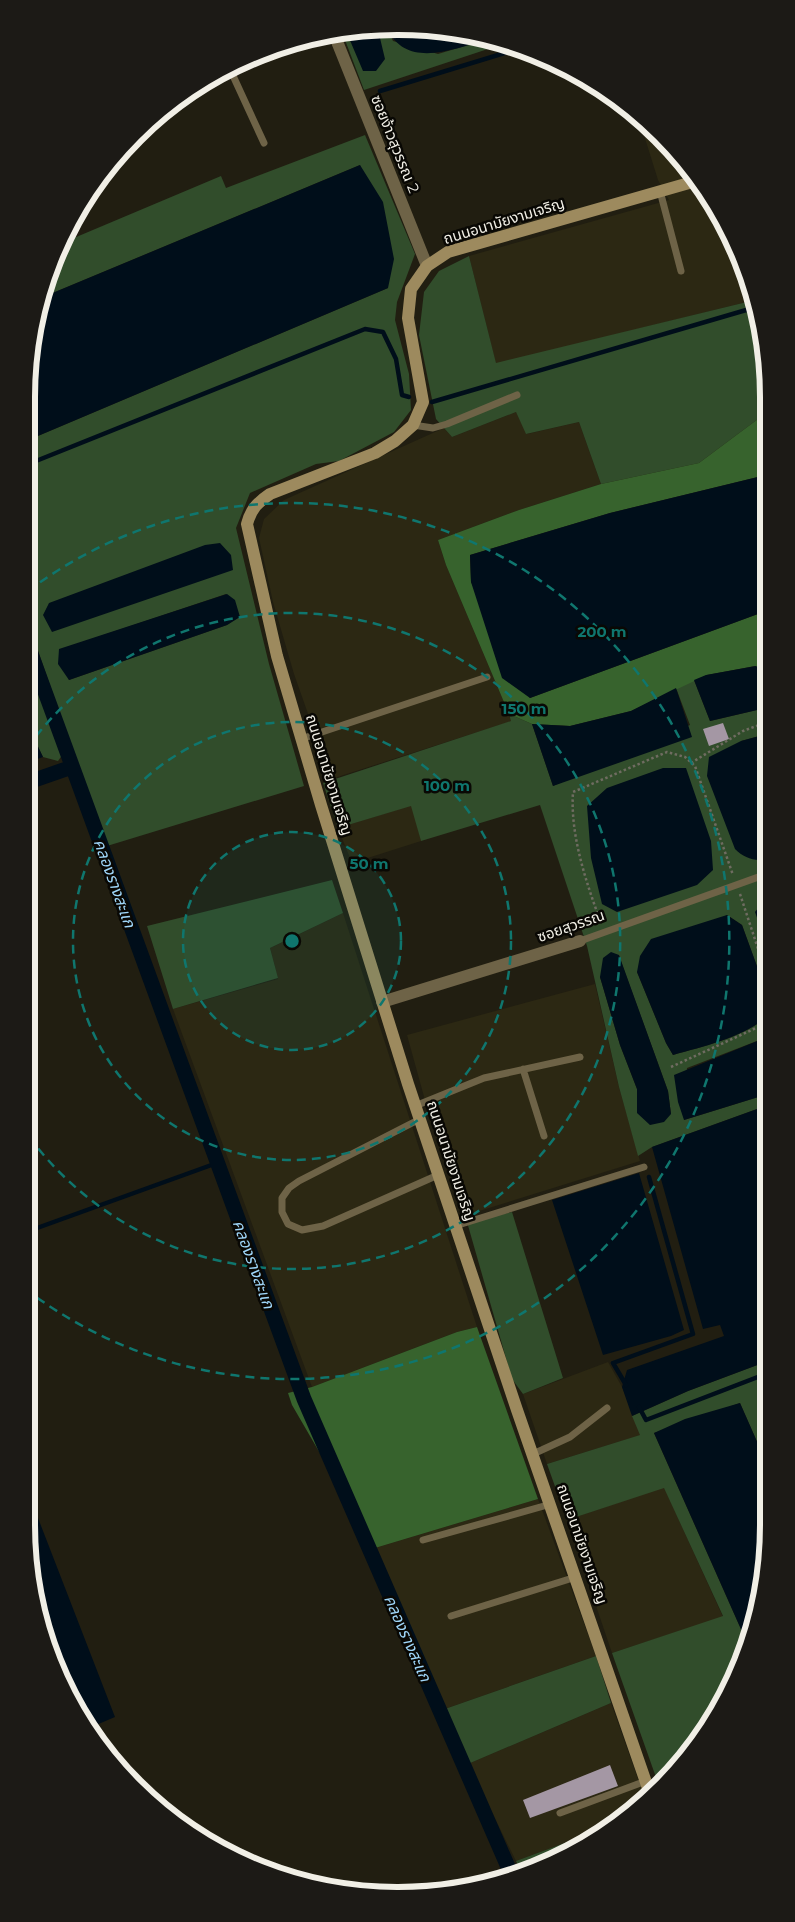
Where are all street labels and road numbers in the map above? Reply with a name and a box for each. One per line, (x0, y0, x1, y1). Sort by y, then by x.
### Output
street label: ซอยง้าวสุวรรณ 2 (367, 92, 424, 196)
street label: ถนนอนามัยงามเจริญ (441, 193, 567, 248)
street label: ถนนอนามัยงามเจริญ (302, 712, 357, 838)
street label: ซอยสุวรรณ (535, 905, 607, 946)
street label: ถนนอนามัยงามเจริญ (423, 1098, 480, 1224)
street label: ถนนอนามัยงามเจริญ (553, 1481, 612, 1606)

